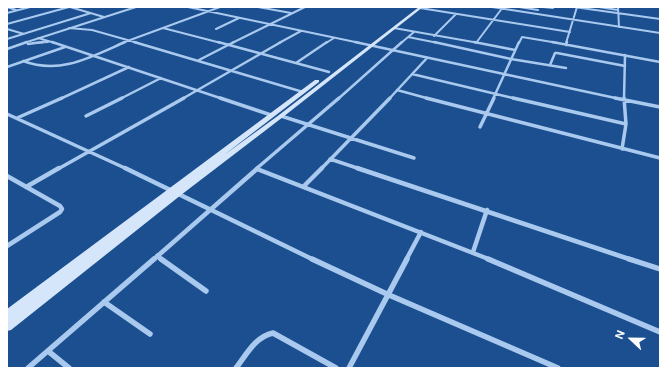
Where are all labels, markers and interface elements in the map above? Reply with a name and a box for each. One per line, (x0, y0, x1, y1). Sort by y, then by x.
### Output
north arrow (611, 319, 651, 359)
text: N (612, 328, 628, 341)

